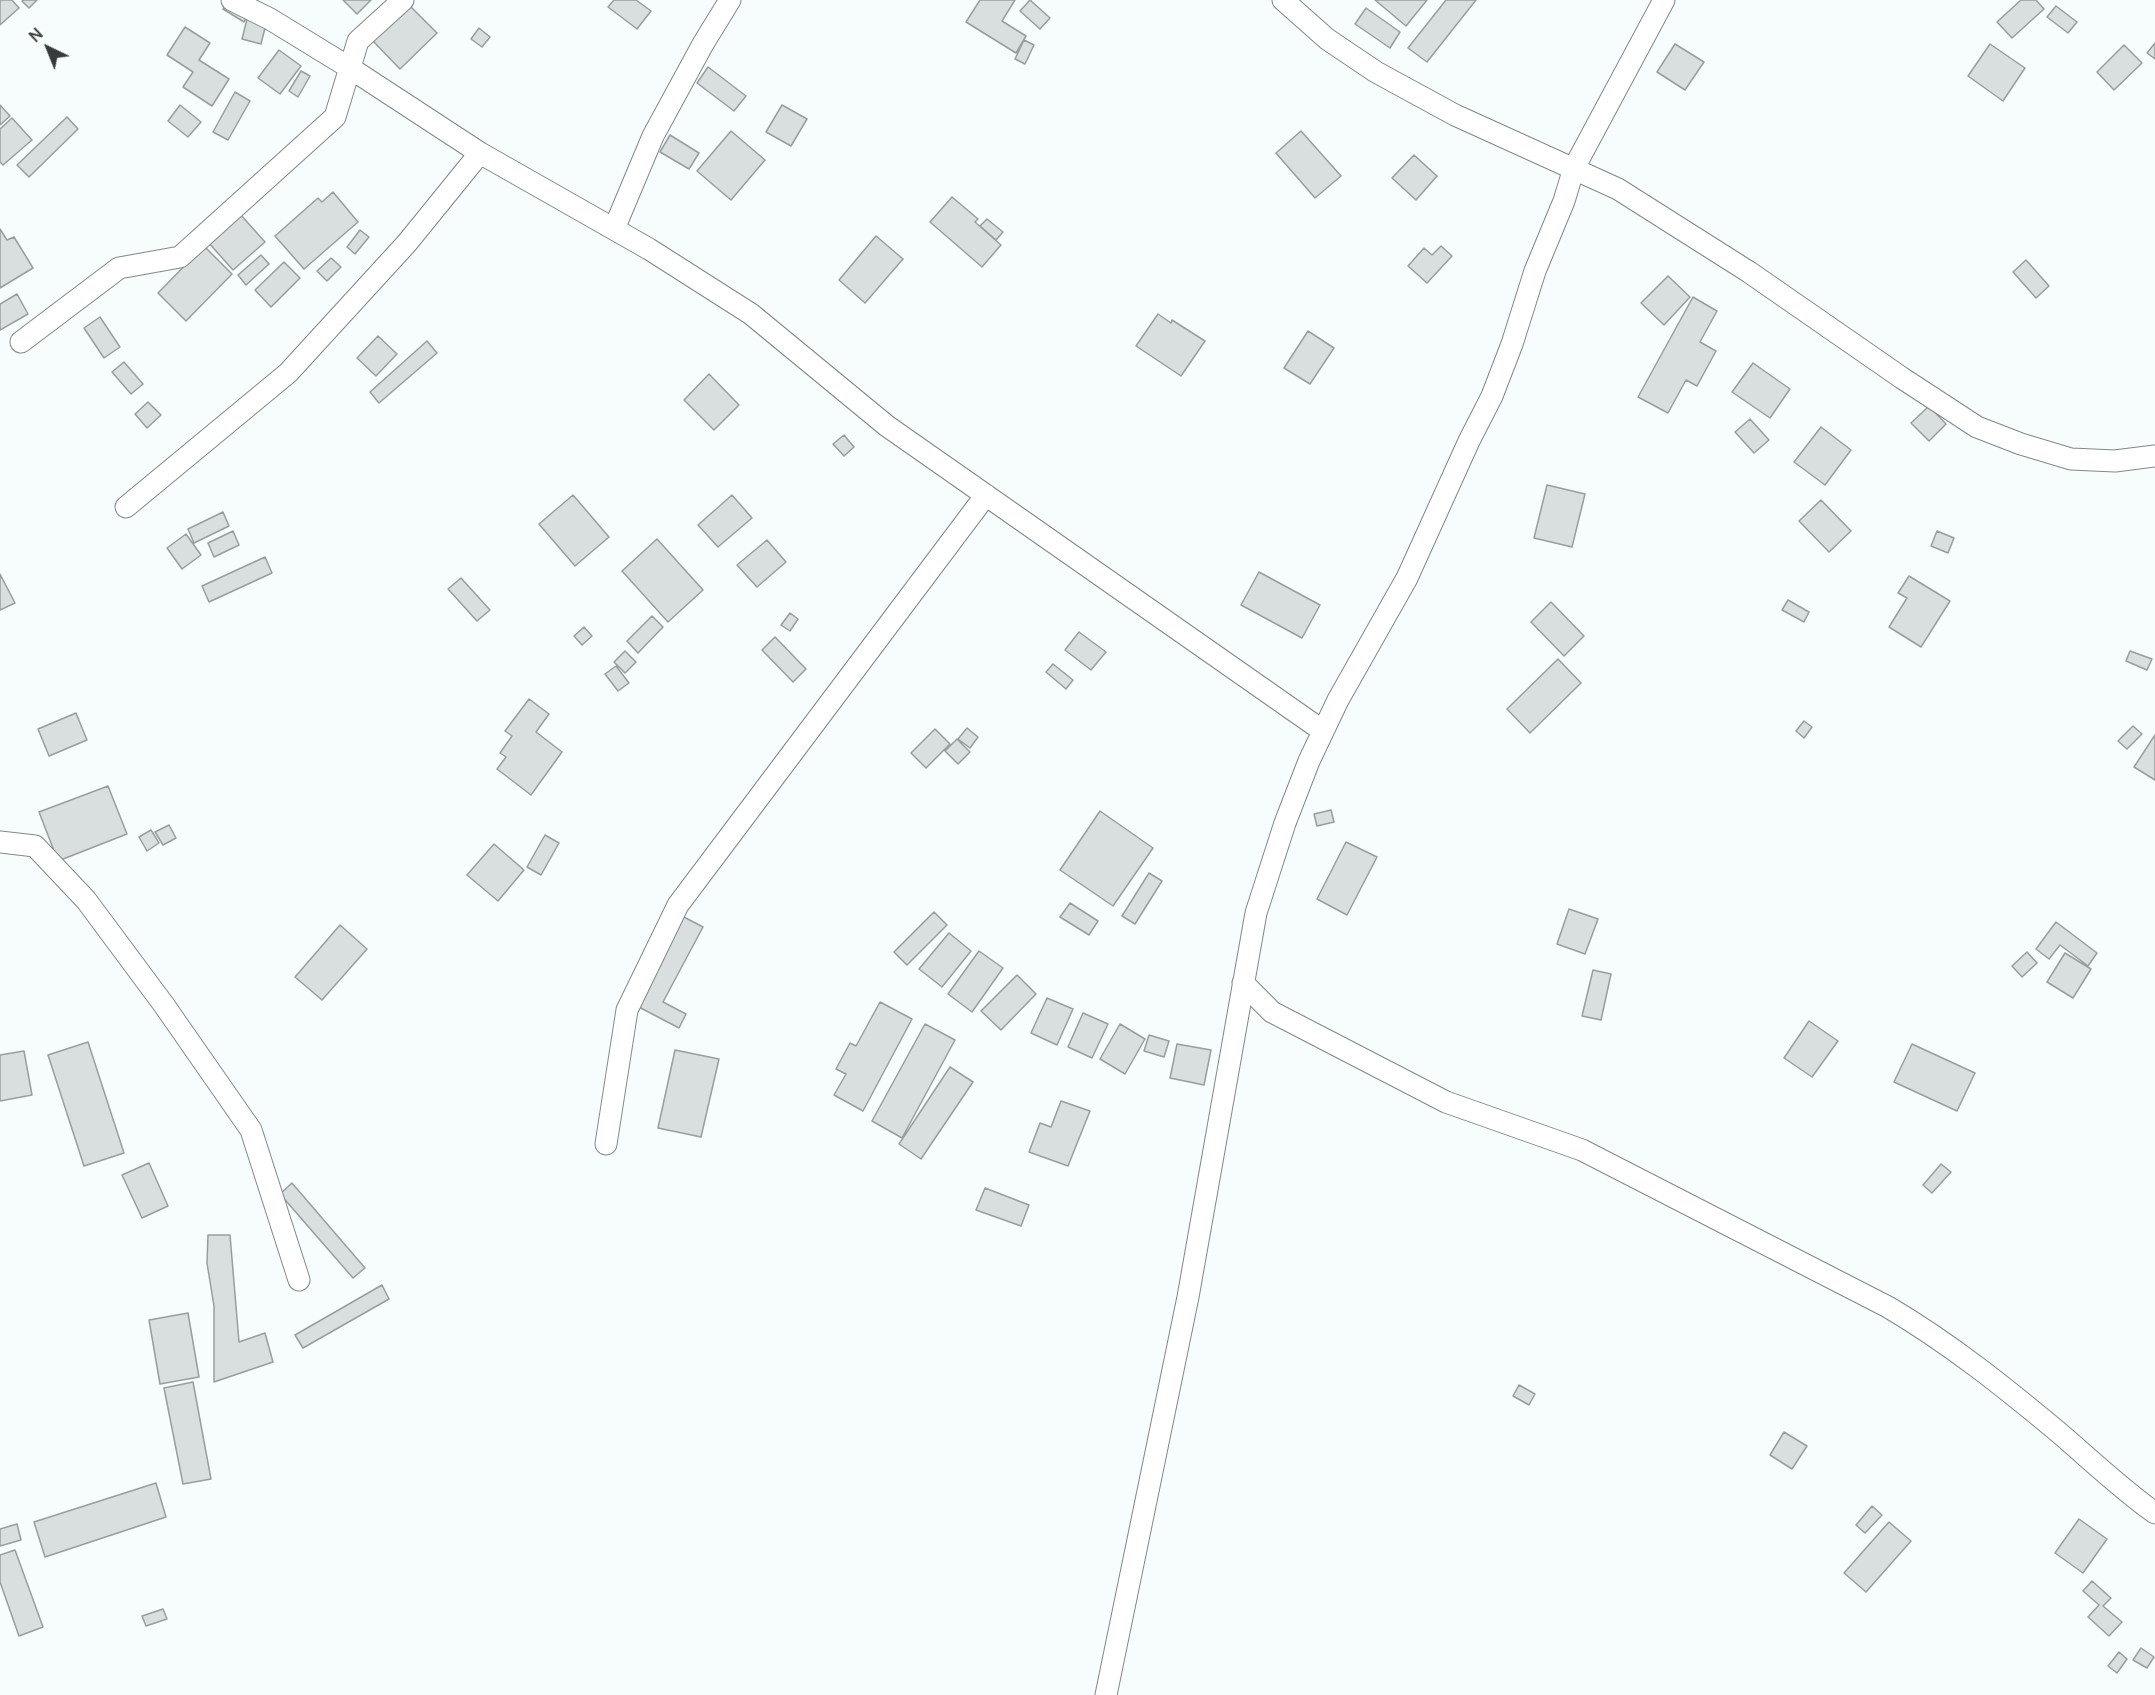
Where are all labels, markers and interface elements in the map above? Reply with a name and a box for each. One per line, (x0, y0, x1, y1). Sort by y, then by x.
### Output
north arrow (18, 18, 78, 78)
text: N (24, 23, 47, 47)

